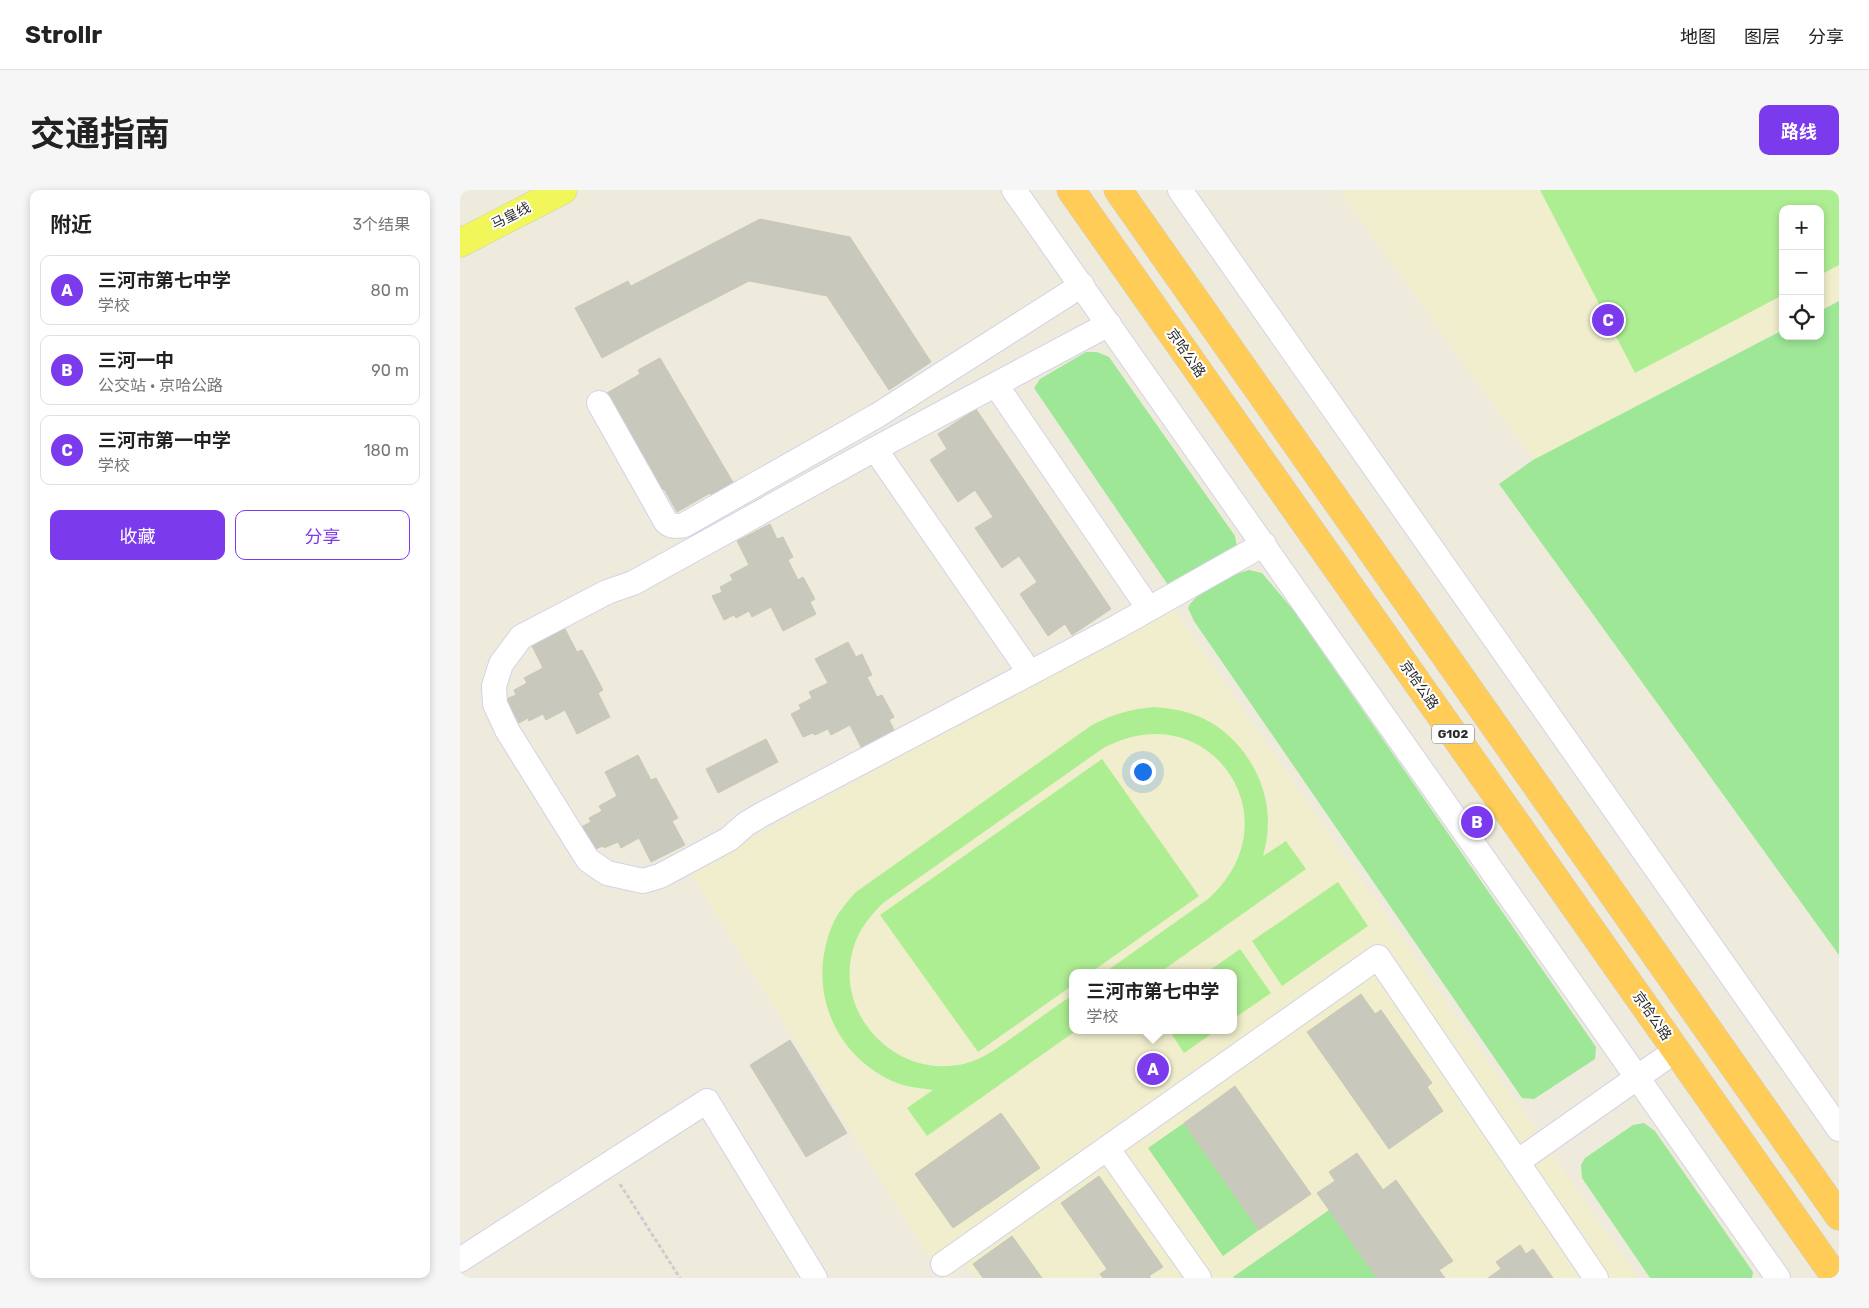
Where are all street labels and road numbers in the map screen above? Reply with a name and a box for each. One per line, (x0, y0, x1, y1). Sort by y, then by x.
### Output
street label: 马皇线 (488, 199, 534, 233)
street label: 京哈公路 (1163, 325, 1209, 381)
street label: 京哈公路 (1396, 657, 1442, 713)
road number: G102 (1432, 724, 1474, 744)
street label: 京哈公路 (1629, 988, 1675, 1044)

